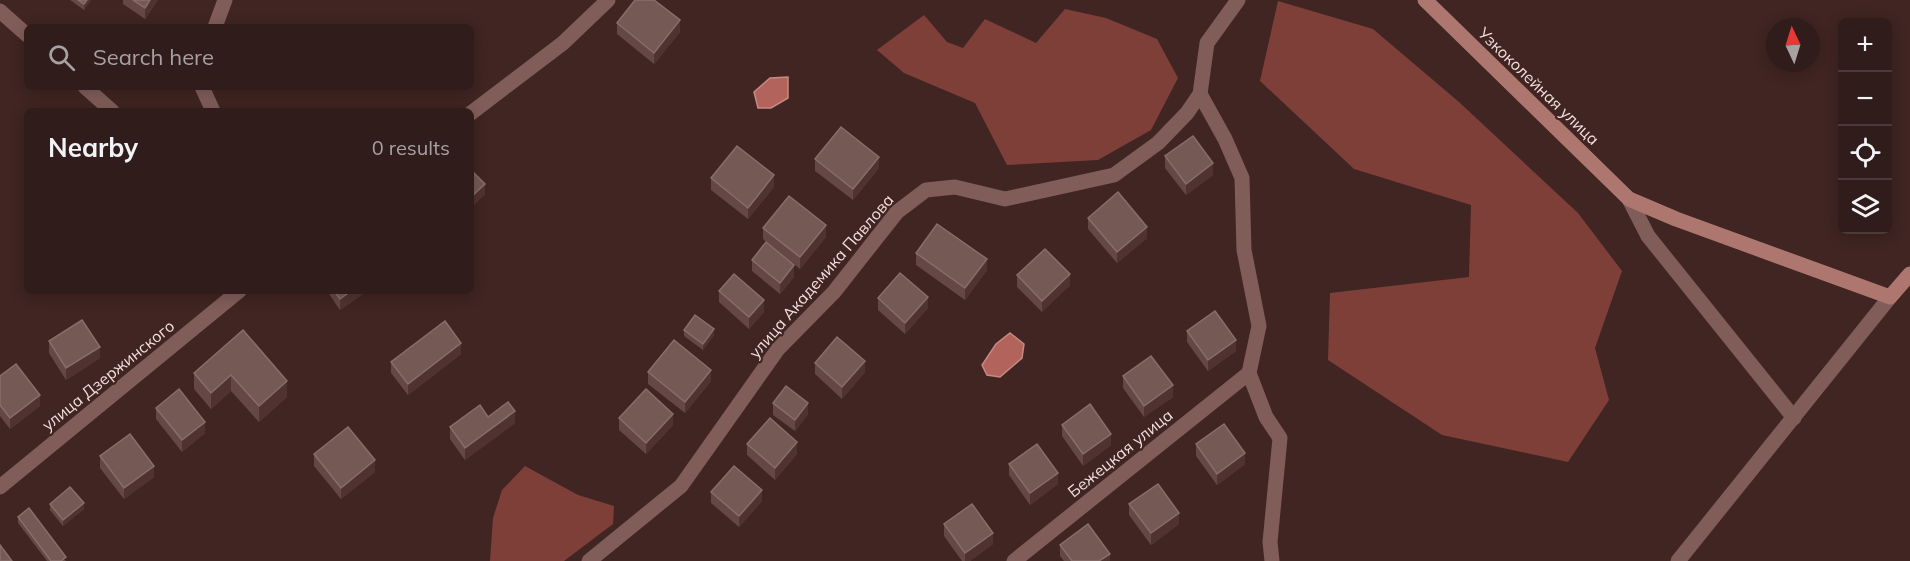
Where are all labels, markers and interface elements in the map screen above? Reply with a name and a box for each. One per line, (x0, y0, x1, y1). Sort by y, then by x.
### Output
north arrow (1766, 18, 1820, 72)
map controls (1838, 18, 1892, 234)
button: + (1838, 18, 1892, 72)
street label: Узкоколейная улица (1474, 22, 1604, 149)
search box (24, 24, 474, 90)
icon: search (45, 41, 78, 74)
text: Search here (93, 43, 214, 71)
button: − (1838, 72, 1892, 126)
button: locate (1838, 126, 1892, 180)
text: Nearby (48, 131, 138, 164)
text: 0 results (372, 135, 450, 160)
button: layers (1838, 180, 1892, 234)
street label: улица Академика Павлова (744, 190, 898, 362)
street label: улица Дзержинского (38, 315, 178, 435)
street label: Бежецкая улица (1063, 405, 1177, 501)

